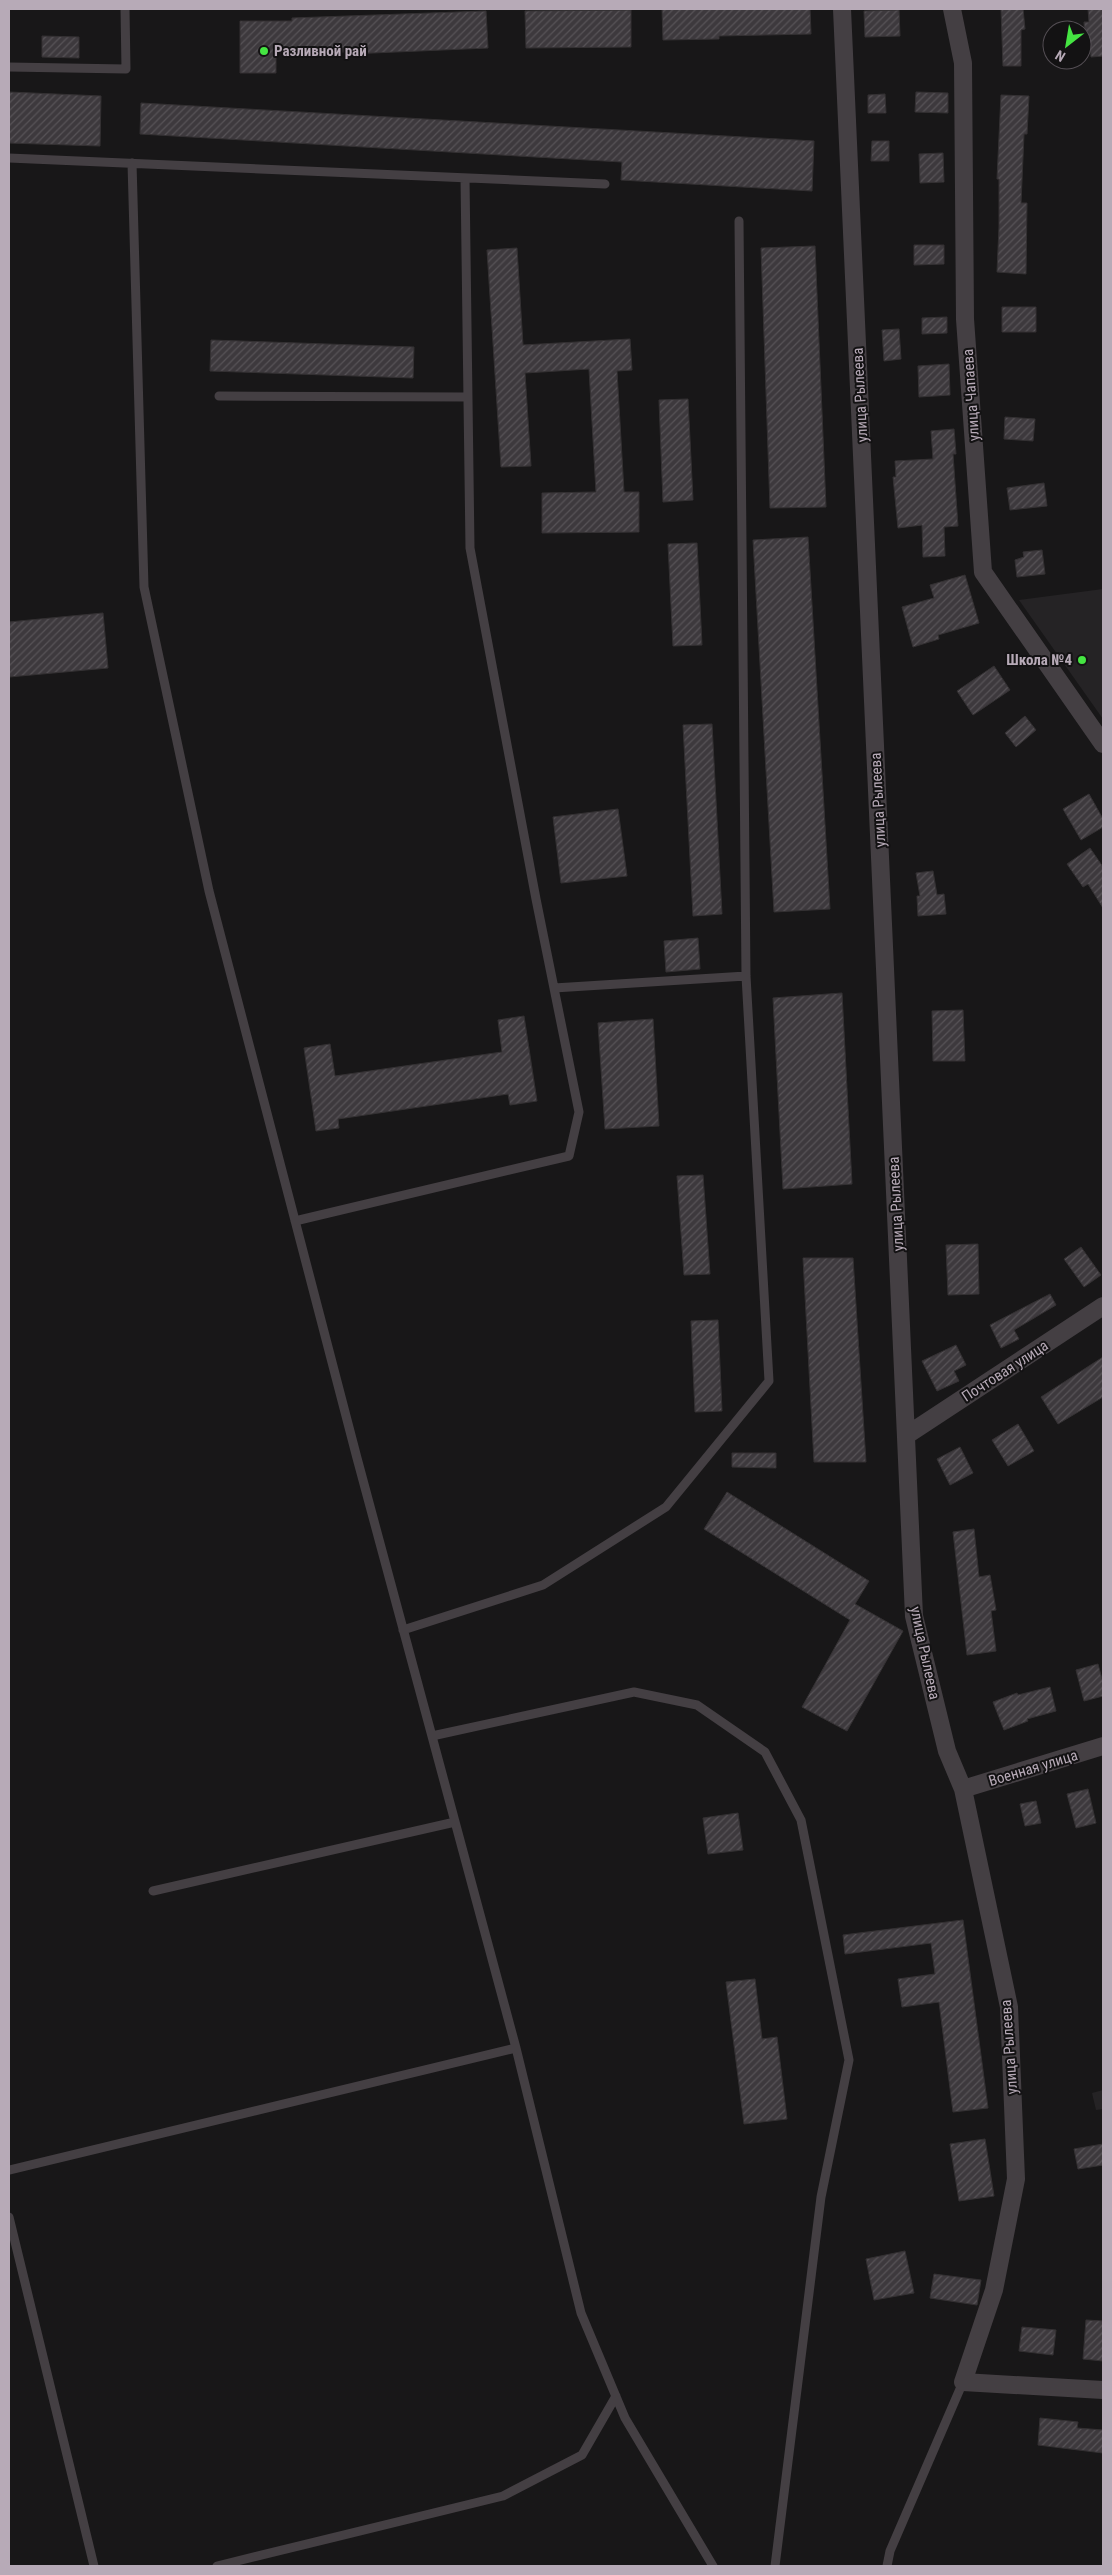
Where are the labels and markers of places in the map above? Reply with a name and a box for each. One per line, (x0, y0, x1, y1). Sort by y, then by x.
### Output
place label: Разливной рай (274, 42, 367, 60)
marker: Разливной рай (258, 45, 270, 57)
place label: Школа №4 (1006, 651, 1072, 669)
marker: Школа №4 (1076, 654, 1088, 666)

